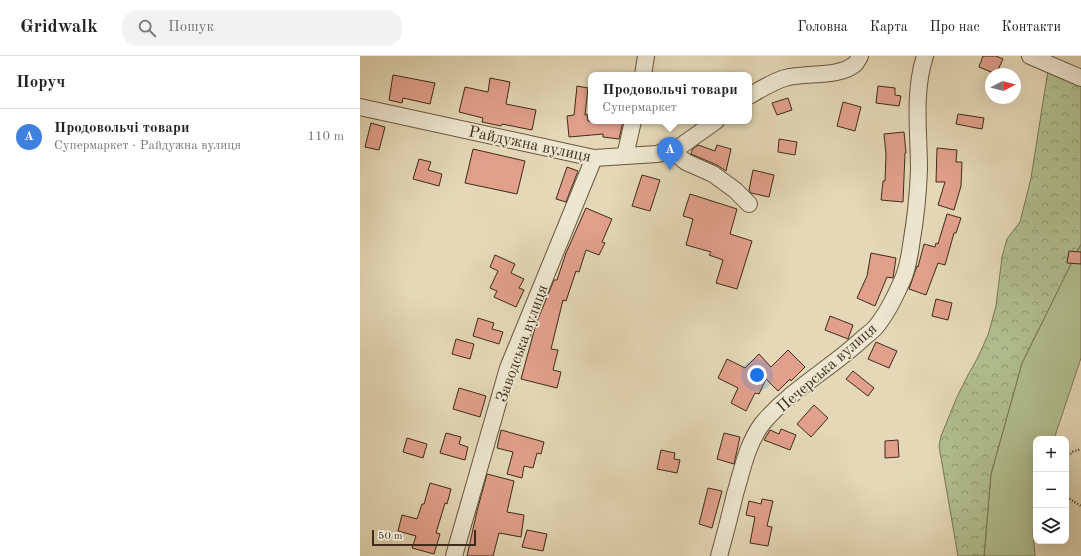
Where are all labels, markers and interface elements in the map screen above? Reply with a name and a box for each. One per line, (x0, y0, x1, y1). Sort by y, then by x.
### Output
search box (122, 10, 402, 46)
icon: search (136, 17, 158, 39)
text: Gridwalk (20, 18, 98, 37)
text: Пошук (168, 20, 214, 35)
text: Головна (797, 20, 848, 34)
text: Карта (870, 20, 908, 34)
text: Про нас (930, 20, 980, 34)
text: Контакти (1002, 20, 1061, 34)
north arrow (985, 68, 1021, 104)
popup (588, 72, 752, 124)
text: Поруч (16, 74, 65, 91)
text: Продовольчі товари (602, 83, 738, 98)
text: Супермаркет (602, 101, 677, 114)
text: Продовольчі товари (54, 121, 190, 136)
street label: Райдужна вулиця (467, 124, 592, 166)
text: A (24, 130, 34, 143)
text: 110 m (307, 130, 344, 143)
pin: A (657, 137, 683, 170)
text: Супермаркет · Райдужна вулиця (54, 139, 241, 152)
street label: Заводська вулиця (494, 283, 552, 405)
street label: Печерська вулиця (774, 321, 880, 416)
your location (747, 365, 767, 385)
map controls (1033, 436, 1069, 544)
button: + (1033, 436, 1069, 472)
button: − (1033, 472, 1069, 508)
button: layers (1033, 508, 1069, 544)
scale bar (372, 528, 476, 547)
text: 50 m (378, 531, 403, 542)

